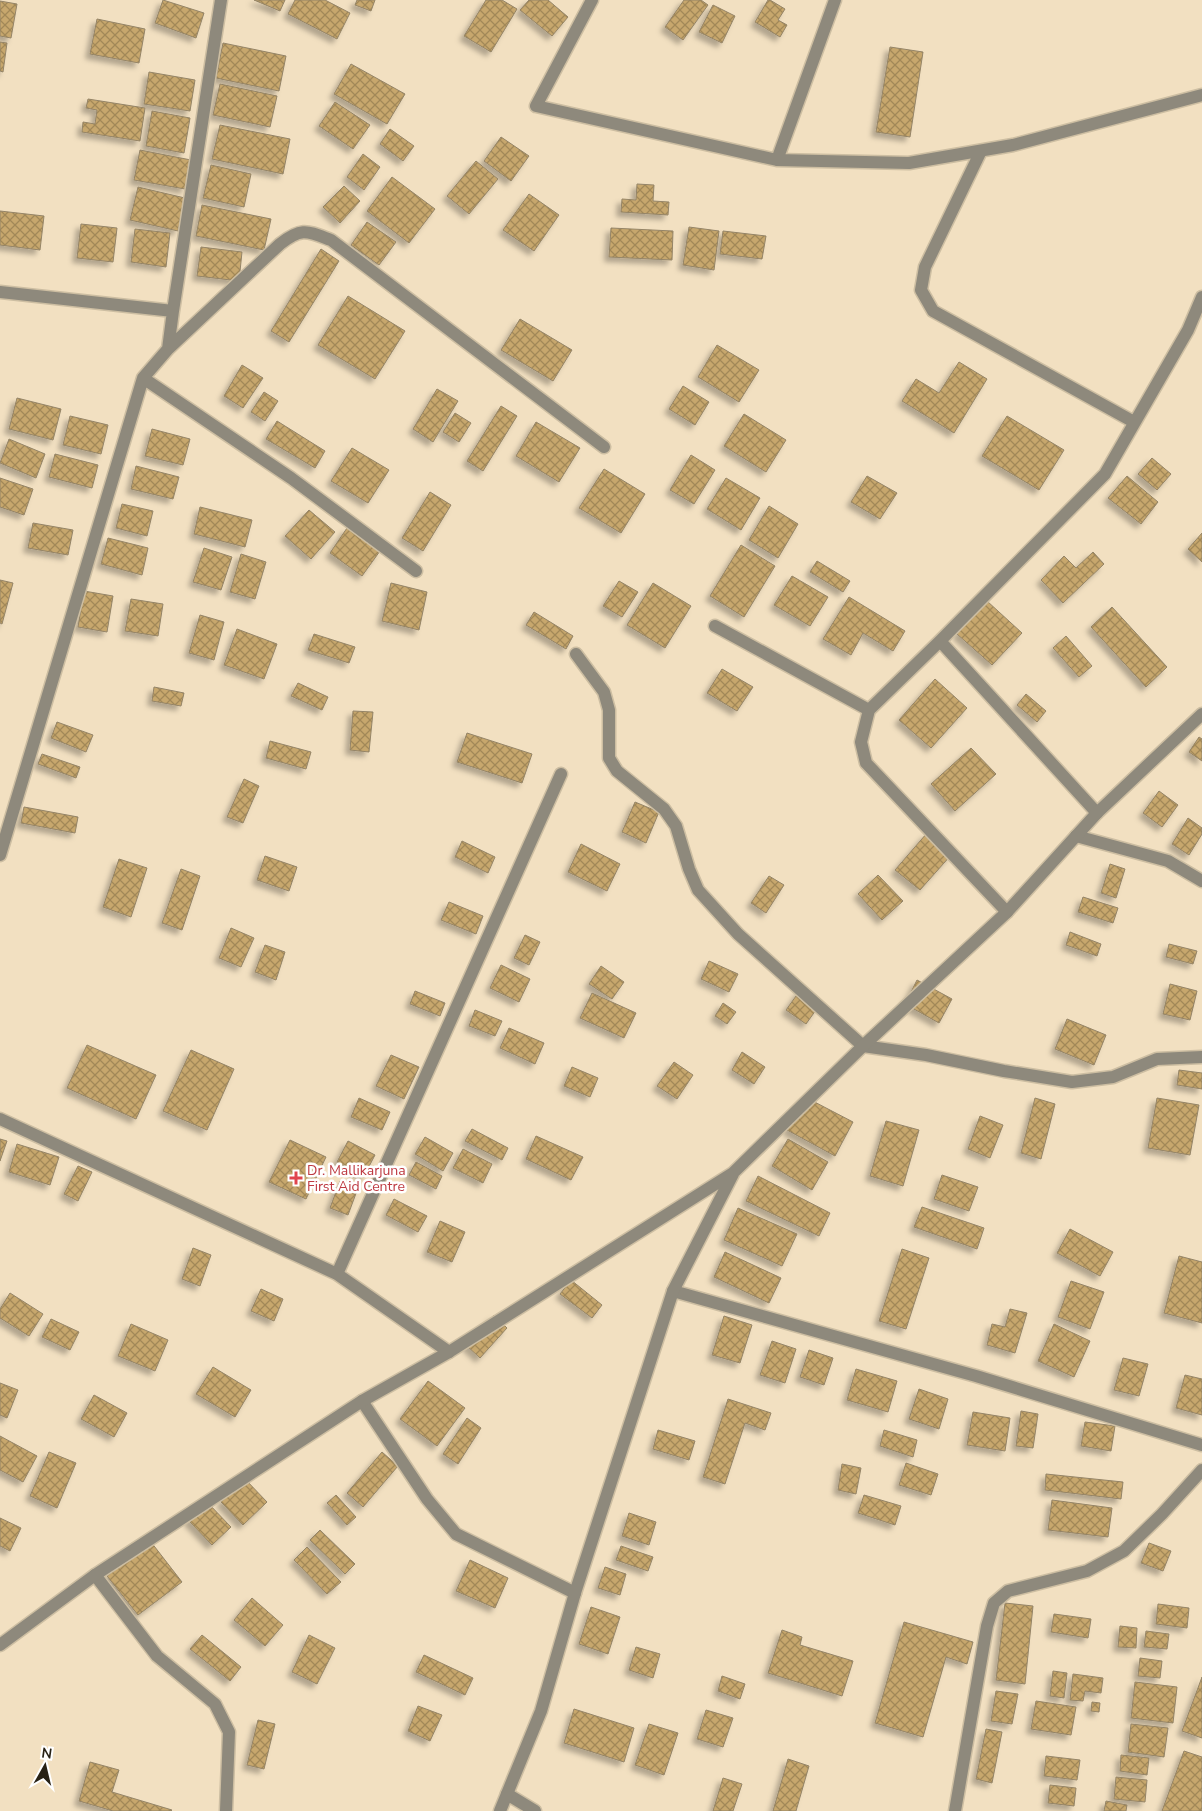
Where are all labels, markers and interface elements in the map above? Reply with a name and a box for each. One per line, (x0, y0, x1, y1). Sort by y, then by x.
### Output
place label: Dr. Mallikarjuna First Aid Centre (307, 1161, 406, 1196)
marker: Dr. Mallikarjuna First Aid Centre (289, 1171, 303, 1185)
north arrow (20, 1741, 70, 1791)
text: N (40, 1743, 53, 1764)

